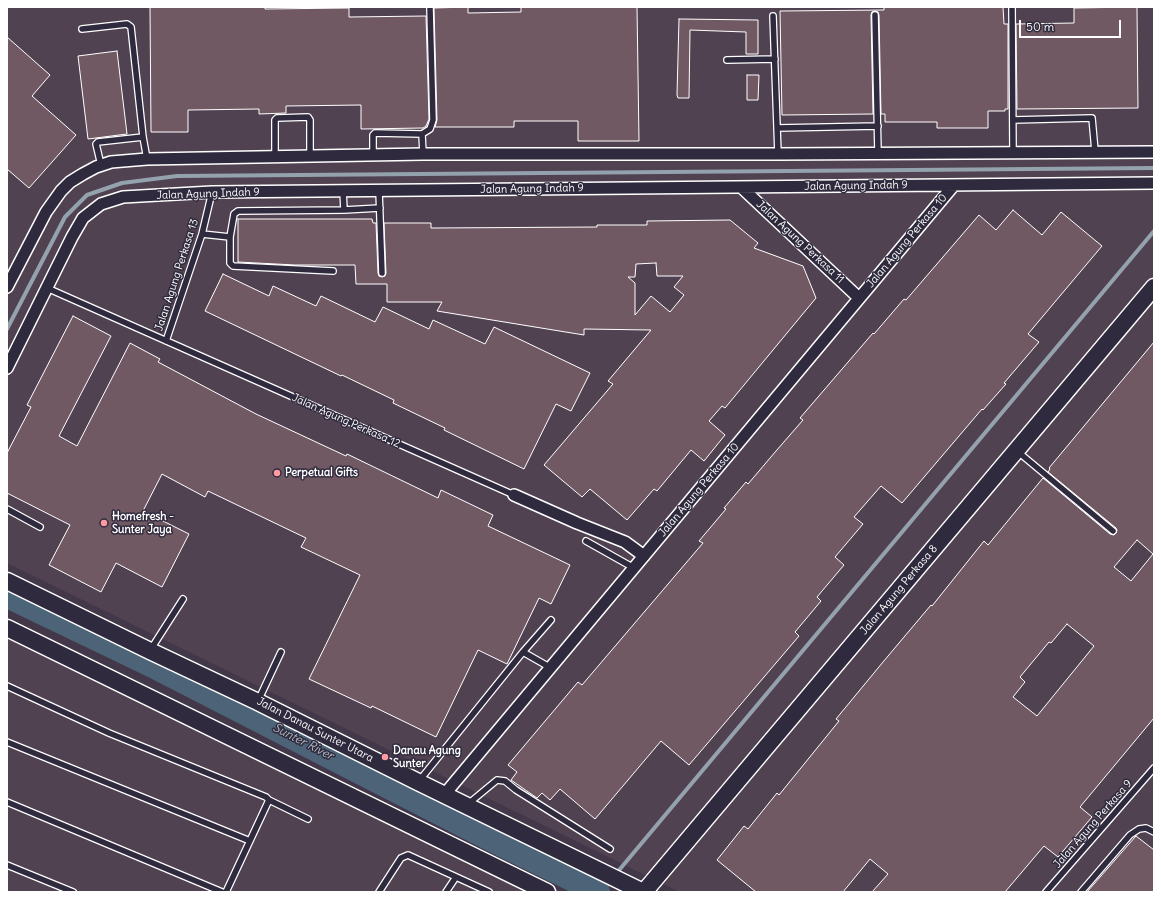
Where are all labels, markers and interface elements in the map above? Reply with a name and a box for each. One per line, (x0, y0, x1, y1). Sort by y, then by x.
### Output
scale bar (1021, 12, 1123, 38)
text: 50 m (1026, 19, 1054, 34)
street label: Jalan Agung Indah 9 (804, 178, 908, 194)
street label: Jalan Agung Indah 9 (480, 181, 584, 197)
street label: Jalan Agung Indah 9 (156, 186, 260, 202)
street label: Jalan Agung Perkasa 10 (864, 191, 950, 291)
street label: Jalan Agung Perkasa 11 (753, 198, 847, 286)
street label: Jalan Agung Perkasa 13 (153, 217, 201, 333)
street label: Jalan Agung Perkasa 12 (290, 391, 402, 451)
street label: Jalan Agung Perkasa 10 (656, 440, 742, 540)
place label: Perpetual Gifts (285, 466, 358, 480)
marker: Perpetual Gifts (272, 468, 282, 478)
place label: Homefresh - Sunter Jaya (112, 510, 174, 536)
marker: Homefresh - Sunter Jaya (99, 518, 109, 528)
street label: Jalan Agung Perkasa 8 (858, 542, 940, 638)
street label: Jalan Danau Sunter Utara (255, 695, 375, 765)
water label: Sunter River (270, 721, 336, 763)
place label: Danau Agung Sunter (393, 744, 461, 770)
marker: Danau Agung Sunter (380, 752, 390, 762)
street label: Jalan Agung Perkasa 9 (1051, 777, 1135, 871)

